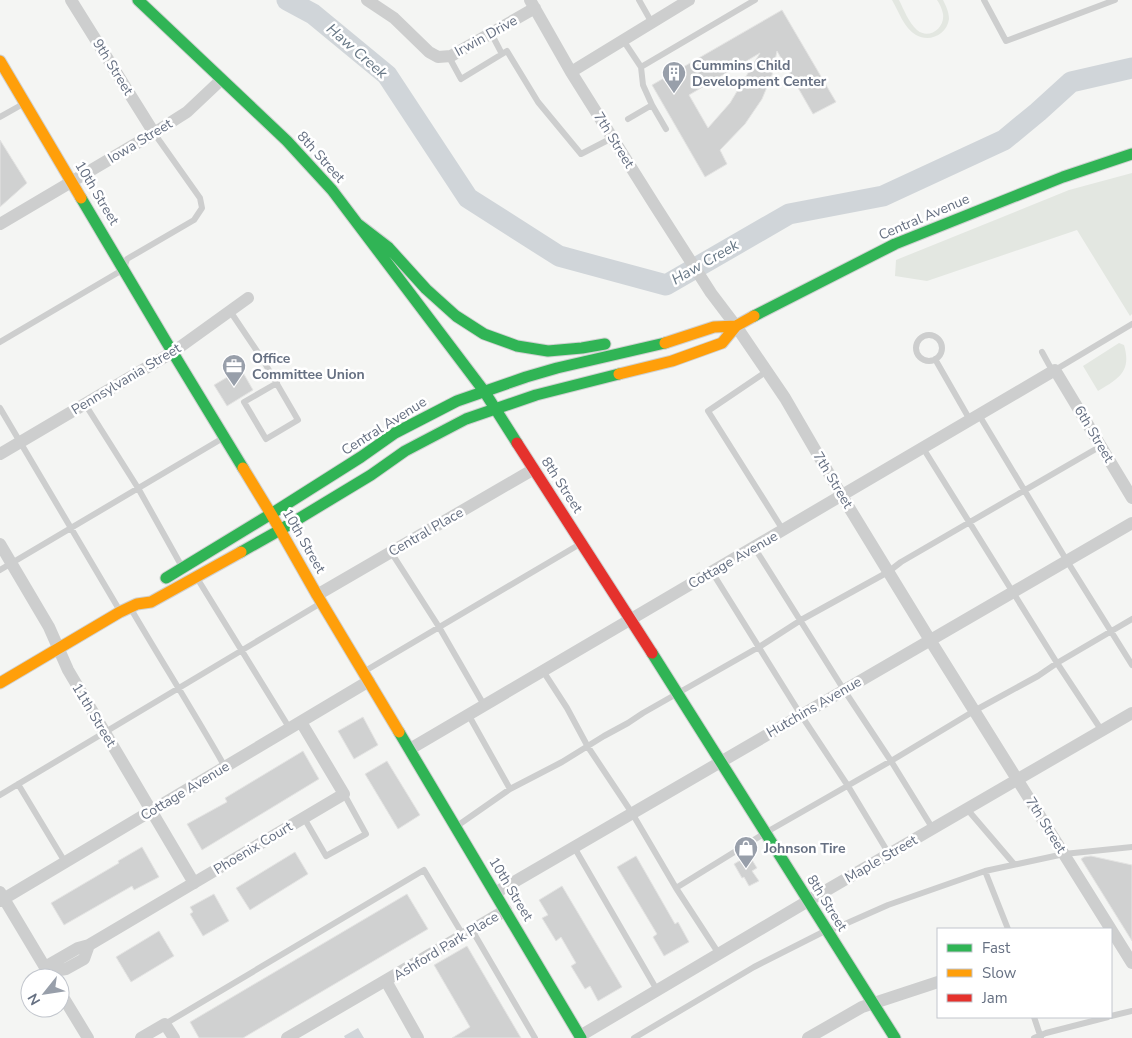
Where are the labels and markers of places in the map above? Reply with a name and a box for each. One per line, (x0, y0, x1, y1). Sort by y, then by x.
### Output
place label: Cummins Child Development Center (692, 56, 827, 91)
building icon: Cummins Child Development Center (661, 60, 687, 94)
place label: Office Committee Union (252, 349, 365, 384)
office icon: Office Committee Union (221, 353, 247, 387)
shop icon: Johnson Tire (733, 835, 759, 869)
place label: Johnson Tire (763, 839, 846, 858)

